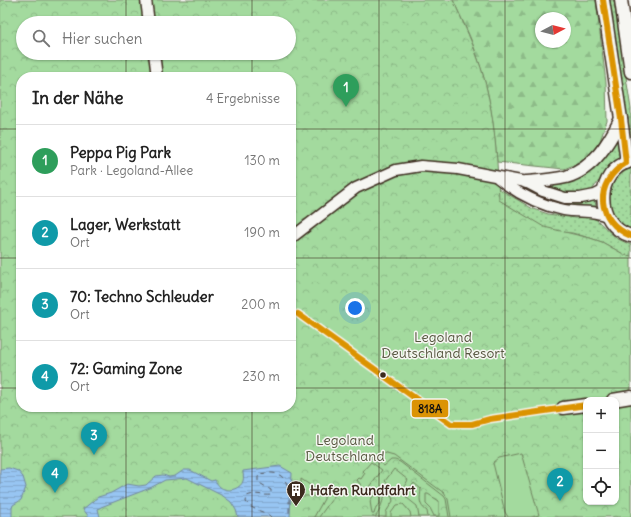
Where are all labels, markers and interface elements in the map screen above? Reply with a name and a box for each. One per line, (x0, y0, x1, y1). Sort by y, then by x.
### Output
north arrow (535, 12, 571, 48)
search box (16, 16, 296, 60)
icon: search (30, 27, 52, 49)
text: Hier suchen (62, 29, 142, 48)
pin: 1 (333, 74, 359, 107)
text: In der Nähe (32, 87, 124, 109)
text: 4 Ergebnisse (206, 90, 280, 107)
text: Peppa Pig Park (70, 143, 171, 162)
text: 1 (42, 152, 48, 169)
text: 130 m (244, 152, 280, 169)
text: Park · Legoland-Allee (70, 162, 193, 179)
text: Lager, Werkstatt (70, 215, 181, 234)
text: 2 (41, 224, 49, 241)
text: 190 m (244, 224, 280, 241)
text: Ort (70, 234, 90, 251)
text: 70: Techno Schleuder (70, 287, 214, 306)
text: 3 (41, 296, 49, 313)
text: 200 m (241, 296, 280, 313)
your location (345, 298, 365, 318)
text: Ort (70, 306, 90, 323)
park label: Legoland Deutschland Resort (381, 328, 505, 362)
text: 72: Gaming Zone (70, 359, 182, 378)
text: 4 (41, 368, 49, 385)
text: 230 m (242, 368, 280, 385)
unlabelled marker (378, 370, 388, 380)
text: Ort (70, 378, 90, 395)
map controls (583, 397, 619, 505)
button: + (583, 397, 619, 433)
line badge: 818A (411, 399, 449, 418)
text: 818A (418, 402, 442, 416)
pin: 3 (81, 422, 107, 455)
park label: Legoland Deutschland (305, 431, 385, 465)
button: − (583, 433, 619, 469)
pin: 4 (42, 460, 68, 493)
pin: 2 (547, 468, 573, 501)
button: locate (583, 469, 619, 505)
building icon: Hafen Rundfahrt (285, 479, 307, 507)
place label: Hafen Rundfahrt (310, 481, 416, 499)

